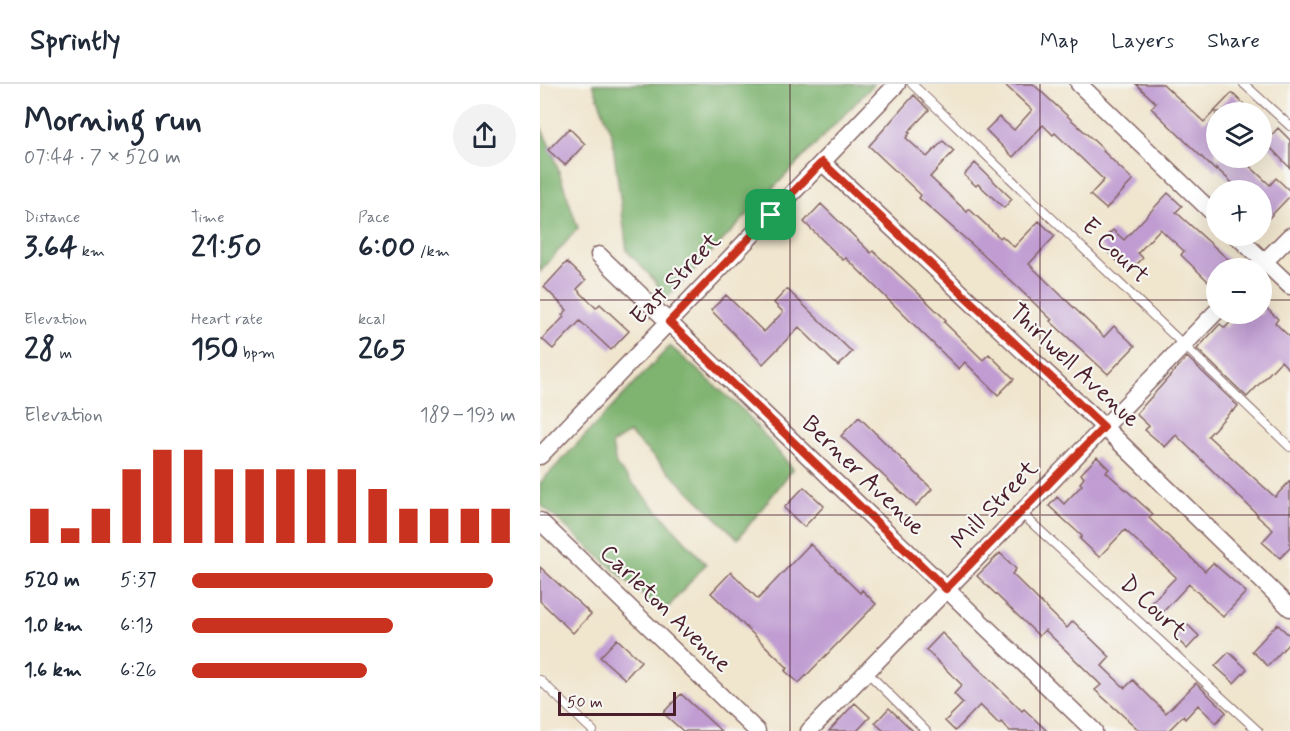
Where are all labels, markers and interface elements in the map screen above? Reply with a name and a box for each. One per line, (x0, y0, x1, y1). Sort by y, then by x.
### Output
text: Sprintly (30, 23, 121, 60)
text: Map (1040, 27, 1078, 55)
text: Layers (1111, 27, 1174, 55)
text: Share (1207, 27, 1260, 55)
text: Morning run (24, 99, 202, 143)
map controls (1206, 102, 1272, 324)
button: layers (1206, 102, 1272, 168)
button: share (453, 104, 516, 167)
text: 07:44 · 7 × 520 m (24, 144, 181, 171)
button: + (1206, 180, 1272, 246)
pin (745, 189, 796, 240)
icon: arrive (754, 198, 787, 231)
text: Distance (24, 207, 80, 228)
text: Time (191, 207, 225, 228)
text: Pace (358, 207, 390, 228)
street label: E Court (1075, 211, 1155, 291)
street label: East Street (624, 226, 728, 332)
text: 3.64 (24, 228, 77, 267)
text: 21:50 (191, 228, 262, 267)
text: 6:00 (358, 228, 415, 267)
text: km (77, 241, 105, 262)
text: /km (415, 241, 450, 262)
button: − (1206, 258, 1272, 324)
street label: Thirlwell Avenue (1002, 297, 1146, 435)
text: Elevation (24, 309, 87, 330)
text: Heart rate (191, 309, 263, 330)
text: kcal (358, 309, 385, 330)
text: 28 (24, 330, 55, 369)
text: 150 (191, 330, 238, 369)
text: 265 (358, 330, 406, 369)
text: m (55, 343, 72, 364)
text: bpm (238, 343, 275, 364)
text: Elevation (24, 402, 103, 429)
text: 189–193 m (420, 402, 516, 429)
street label: Berner Avenue (795, 409, 931, 543)
street label: Mill Street (945, 454, 1045, 556)
street label: Carleton Avenue (593, 538, 738, 680)
text: 520 m (24, 567, 80, 594)
text: 5:37 (120, 567, 156, 594)
street label: D Court (1113, 569, 1193, 647)
text: 1.0 km (24, 612, 83, 639)
text: 6:13 (120, 612, 153, 639)
text: 1.6 km (24, 657, 82, 684)
text: 6:26 (120, 657, 156, 684)
scale bar (558, 689, 676, 716)
text: 50 m (567, 692, 603, 713)

